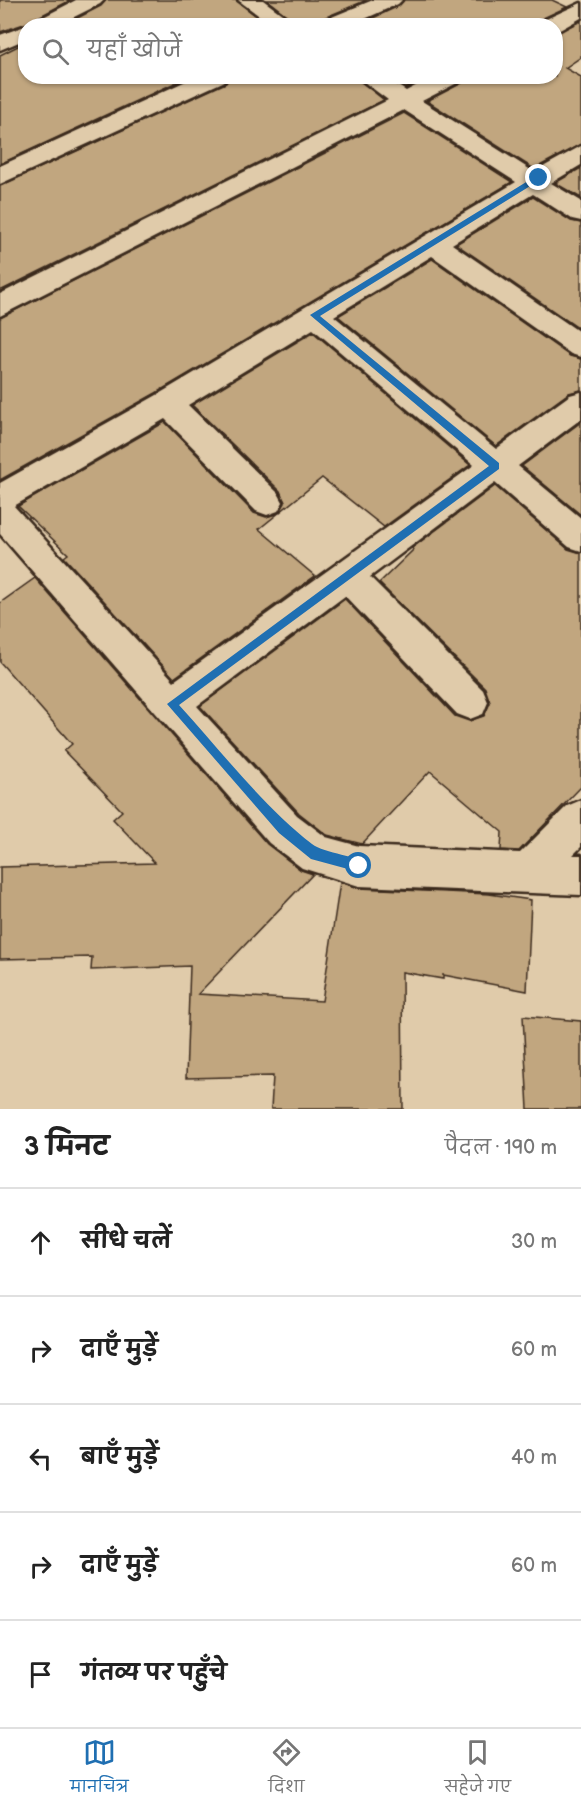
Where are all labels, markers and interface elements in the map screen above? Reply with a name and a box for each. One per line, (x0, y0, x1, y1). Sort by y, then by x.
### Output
search box (18, 18, 563, 84)
icon: search (39, 35, 72, 68)
text: यहाँ खोजें (87, 37, 182, 64)
route end (525, 164, 551, 190)
route start (345, 852, 371, 878)
text: 3 मिनट (24, 1132, 109, 1163)
text: पैदल · 190 m (445, 1136, 557, 1160)
icon: ahead (24, 1226, 57, 1259)
text: सीधे चलें (81, 1228, 171, 1255)
text: 30 m (511, 1230, 557, 1254)
icon: right (24, 1334, 57, 1367)
text: दाएँ मुड़ें (81, 1336, 158, 1363)
text: 60 m (511, 1338, 557, 1362)
icon: left (24, 1442, 57, 1475)
text: बाएँ मुड़ें (81, 1444, 159, 1471)
text: 40 m (511, 1446, 557, 1470)
icon: right (24, 1550, 57, 1583)
text: दाएँ मुड़ें (81, 1552, 158, 1579)
text: 60 m (511, 1554, 557, 1578)
icon: arrive (24, 1658, 57, 1691)
text: गंतव्य पर पहुँचे (81, 1660, 227, 1687)
tab: मानचित्र (70, 1736, 129, 1804)
tab: दिशा (268, 1736, 305, 1804)
tab: सहेजे गए (444, 1736, 511, 1804)

